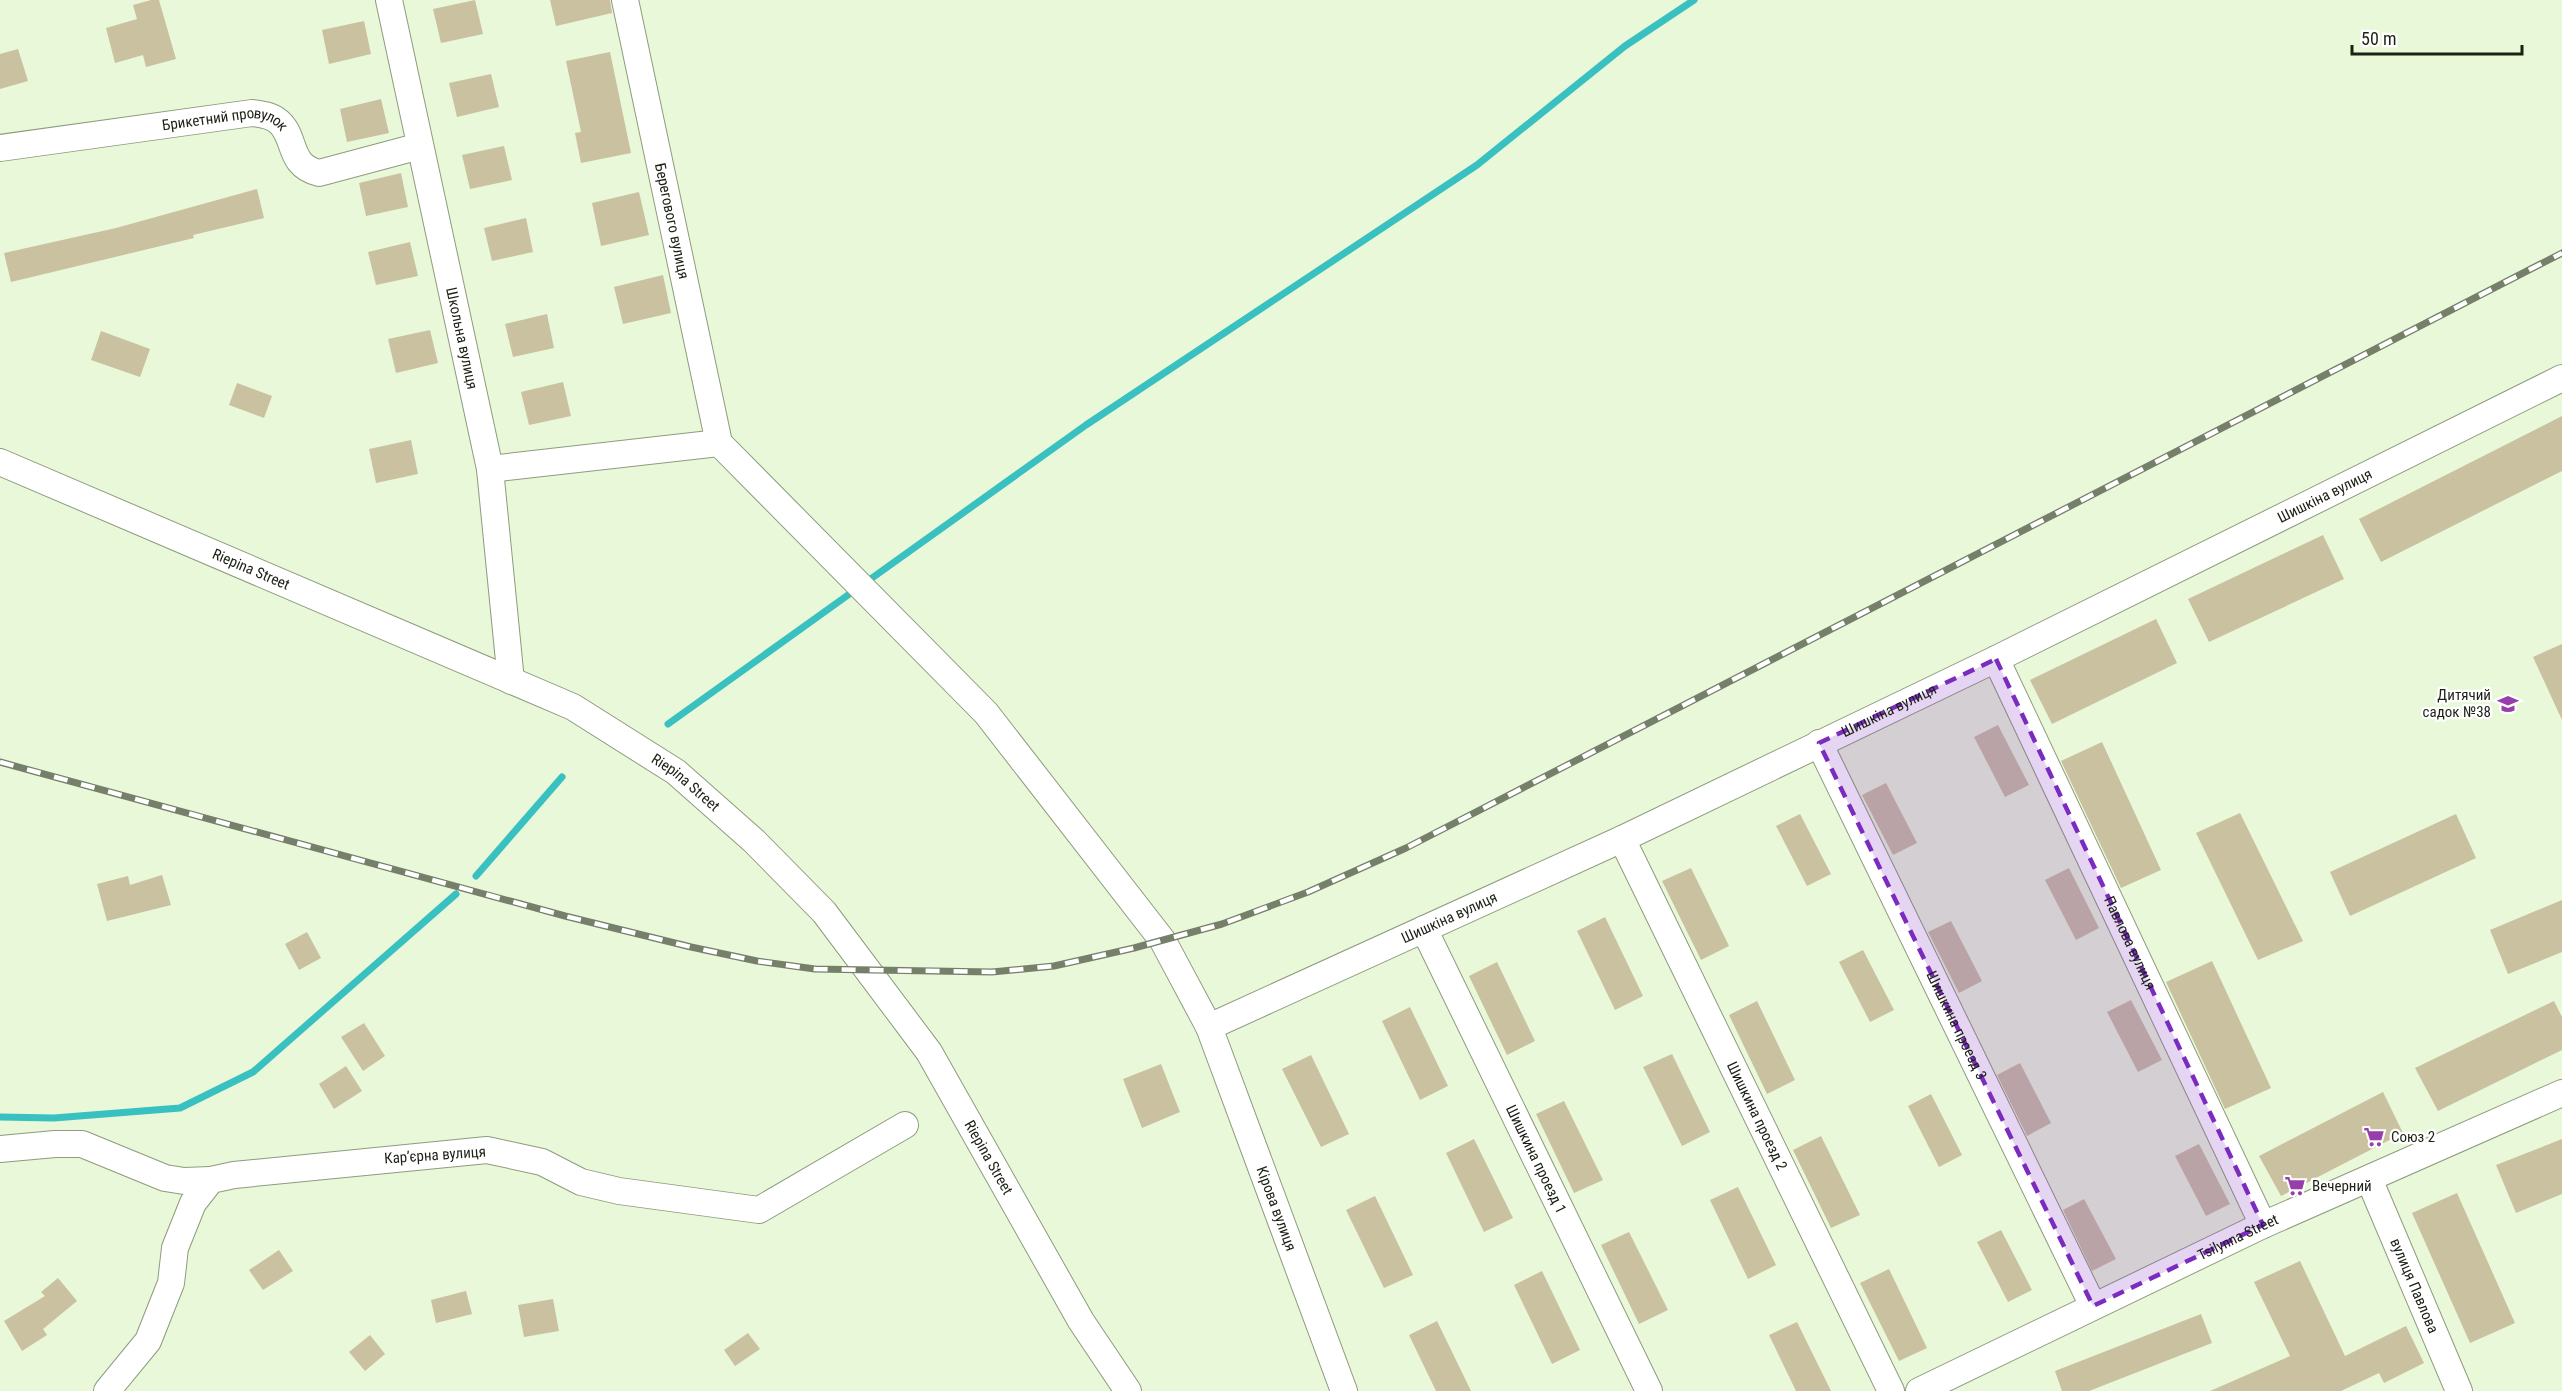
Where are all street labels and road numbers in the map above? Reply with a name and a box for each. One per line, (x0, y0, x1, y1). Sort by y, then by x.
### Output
street label: Брикетний провулок (161, 104, 292, 134)
street label: Берегового вулиця (651, 161, 693, 281)
street label: Школьна вулиця (442, 286, 482, 391)
street label: Шишкіна вулиця (2275, 465, 2375, 527)
street label: Riepina Street (210, 545, 292, 594)
street label: Шишкіна вулиця (1838, 680, 1939, 741)
street label: Riepina Street (648, 750, 723, 815)
street label: Шишкіна вулиця (1399, 888, 1500, 947)
street label: Павлова вулиця (2100, 893, 2160, 993)
street label: Шишкина проезд 3 (1922, 968, 1990, 1083)
street label: Шишкина проезд 2 (1723, 1059, 1791, 1173)
street label: Шишкина проезд 1 (1502, 1102, 1570, 1216)
street label: Riepina Street (961, 1117, 1017, 1198)
street label: Карʼєрна вулиця (384, 1142, 486, 1168)
street label: Кірова вулиця (1252, 1164, 1300, 1253)
street label: Tsilynna Street (2195, 1210, 2281, 1264)
street label: вулиця Павлова (2386, 1236, 2442, 1336)

